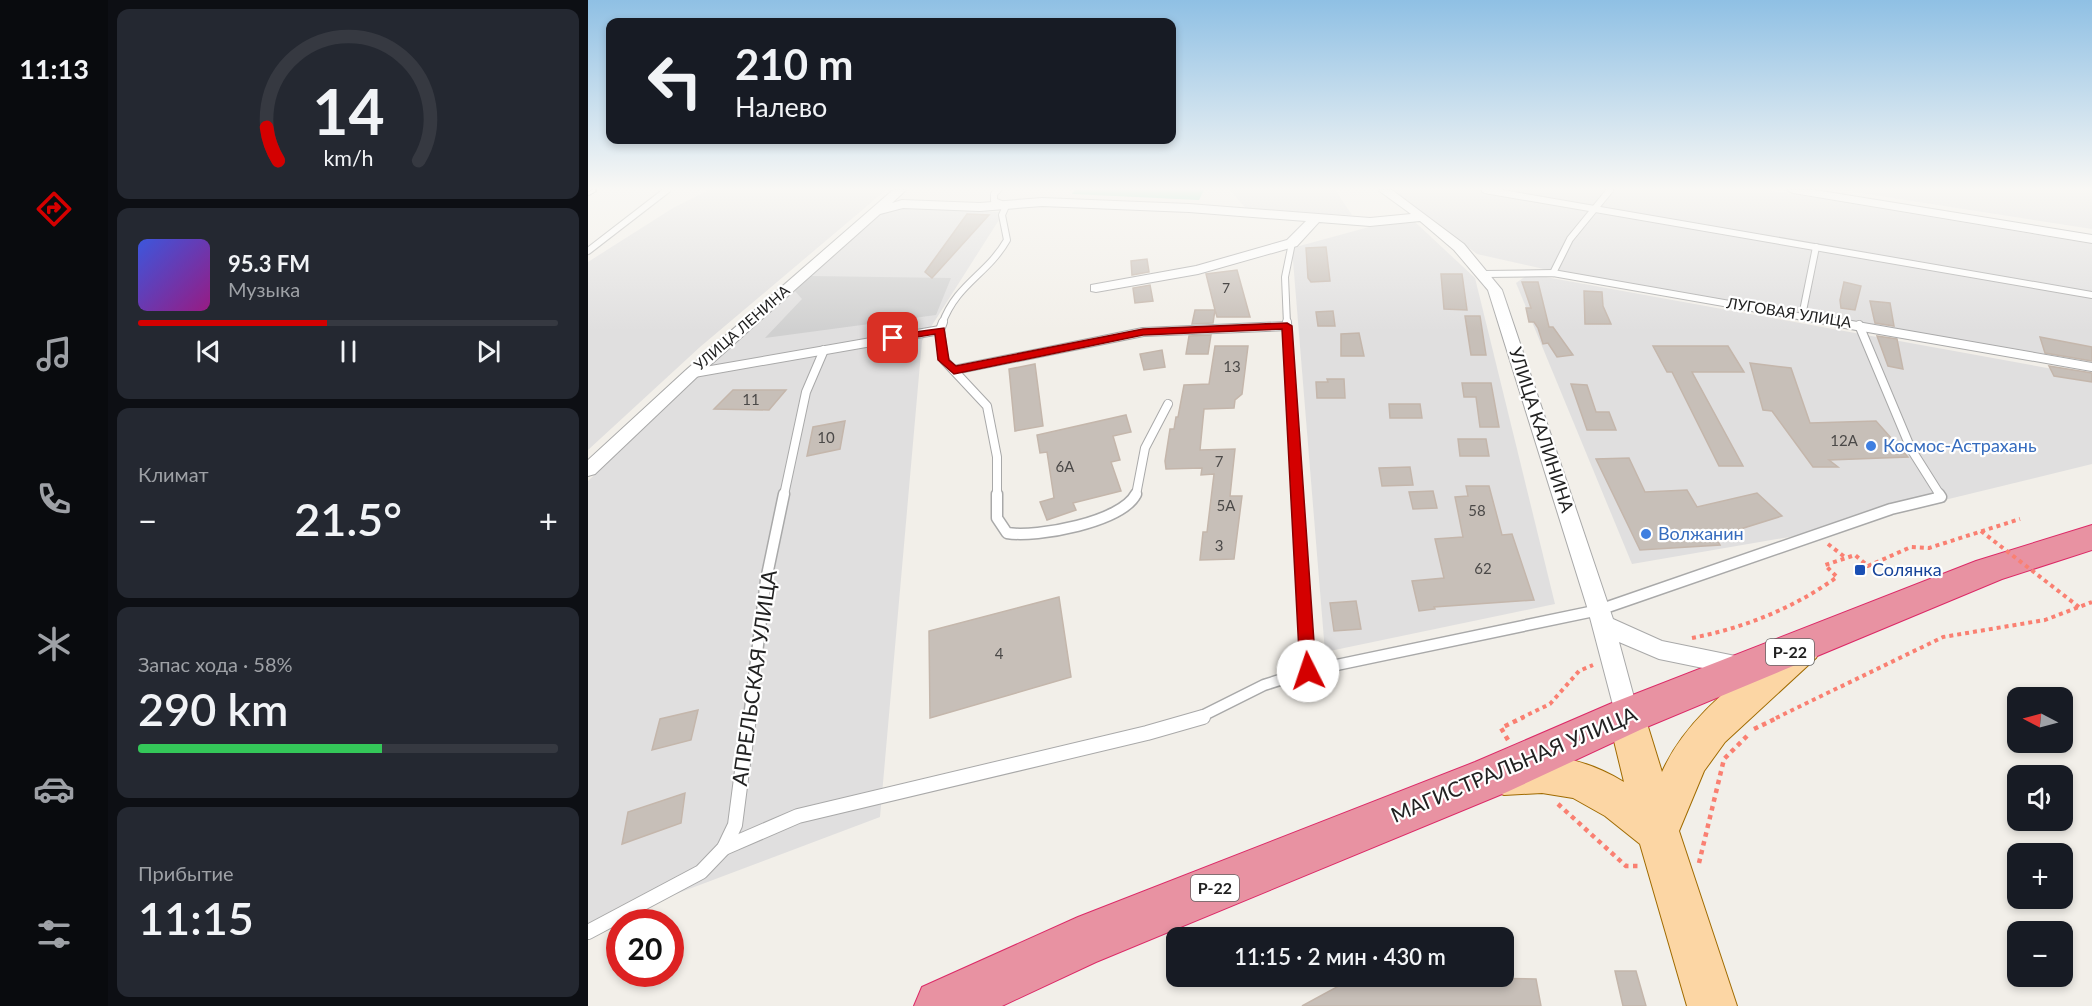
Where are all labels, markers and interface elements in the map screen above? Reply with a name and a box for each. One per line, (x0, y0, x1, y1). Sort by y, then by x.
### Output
text: 210 m (735, 39, 853, 89)
icon: left (636, 42, 714, 120)
text: 11:13 (19, 52, 89, 85)
text: 14 (312, 73, 384, 148)
text: Налево (735, 90, 827, 123)
text: km/h (323, 146, 373, 172)
icon: directions (33, 188, 75, 230)
text: 95.3 FM (228, 250, 310, 277)
text: Музыка (228, 277, 300, 301)
house number: 7 (1222, 279, 1230, 296)
street label: УЛИЦА ЛЕНИНА (690, 280, 793, 374)
street label: ЛУГОВАЯ УЛИЦА (1725, 293, 1854, 331)
pin (867, 312, 918, 363)
icon: arrive (876, 321, 909, 354)
icon: music (33, 333, 75, 375)
icon: previous (192, 335, 225, 368)
icon: pause (332, 335, 365, 368)
icon: next (472, 335, 505, 368)
street label: УЛИЦА КАЛИНИНА (1505, 344, 1579, 516)
house number: 13 (1223, 357, 1241, 375)
house number: 11 (742, 390, 760, 408)
house number: 10 (817, 428, 835, 446)
house number: 12А (1830, 431, 1859, 449)
place label: Космос-Астрахань (1883, 434, 2037, 456)
marker: Космос-Астрахань (1864, 439, 1878, 453)
house number: 7 (1215, 452, 1224, 470)
house number: 6А (1056, 457, 1075, 475)
text: Климат (138, 462, 209, 486)
icon: phone (33, 478, 75, 520)
text: 21.5° (294, 492, 402, 546)
house number: 5А (1217, 496, 1236, 514)
text: − (138, 500, 157, 540)
text: + (539, 500, 558, 540)
house number: 58 (1468, 501, 1486, 519)
place label: Волжанин (1658, 522, 1744, 544)
marker: Волжанин (1639, 527, 1653, 541)
house number: 3 (1215, 536, 1223, 554)
place label: Солянка (1872, 558, 1942, 580)
house number: 62 (1474, 559, 1492, 577)
marker: Солянка (1853, 563, 1867, 577)
street label: АПРЕЛЬСКАЯ УЛИЦА (726, 567, 781, 787)
icon: climate (33, 623, 75, 665)
position arrow (1276, 639, 1340, 703)
road number: Р-22 (1766, 639, 1814, 665)
house number: 4 (995, 644, 1004, 662)
text: Запас хода · 58% (138, 652, 293, 676)
text: 290 km (138, 682, 288, 736)
north arrow (2007, 687, 2073, 753)
map controls (2007, 687, 2073, 987)
street label: МАГИСТРАЛЬНАЯ УЛИЦА (1387, 700, 1641, 827)
button: sound (2007, 765, 2073, 831)
icon: car (33, 768, 75, 810)
button: + (2007, 843, 2073, 909)
text: Прибытие (138, 861, 234, 885)
road number: Р-22 (1191, 875, 1239, 901)
text: 11:15 (138, 891, 254, 945)
speed limit sign: 20 (606, 909, 684, 987)
icon: filters (33, 913, 75, 955)
button: − (2007, 921, 2073, 987)
text: 11:15 · 2 мин · 430 m (1234, 943, 1446, 970)

